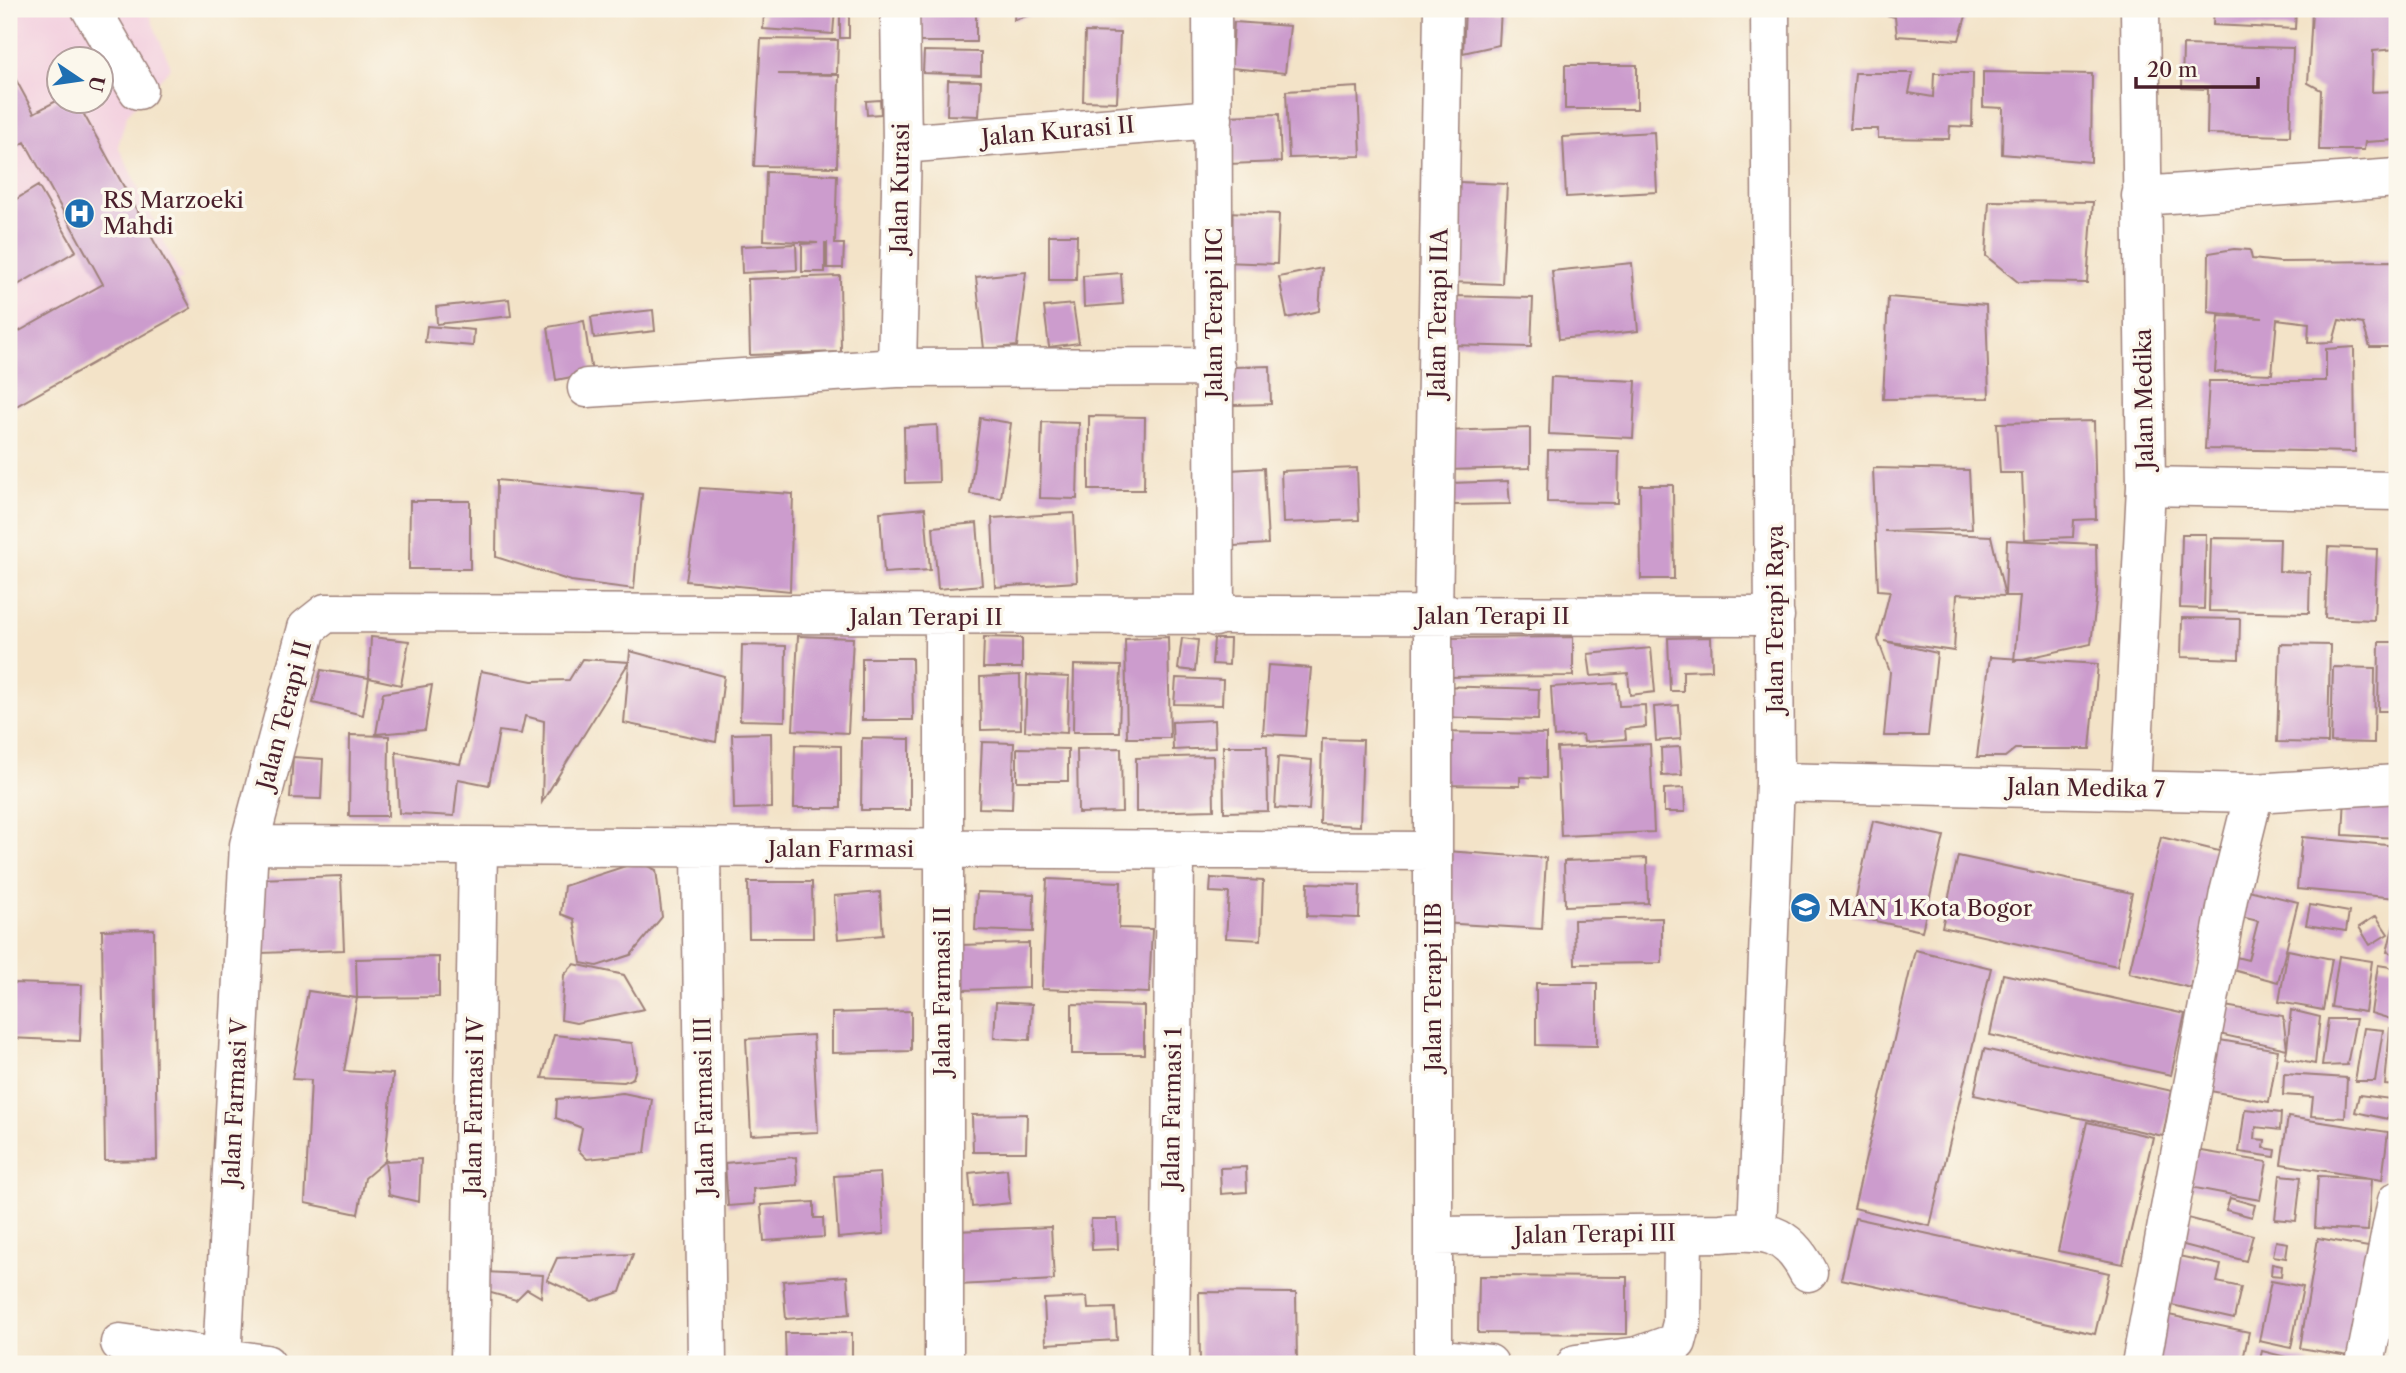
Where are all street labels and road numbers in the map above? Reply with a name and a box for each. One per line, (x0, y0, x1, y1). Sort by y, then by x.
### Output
street label: Jalan Kurasi II (977, 110, 1136, 152)
street label: Jalan Kurasi (885, 123, 915, 256)
street label: Jalan Terapi IIA (1422, 227, 1453, 401)
street label: Jalan Terapi IIC (1200, 228, 1228, 401)
street label: Jalan Medika (2129, 327, 2159, 473)
street label: Jalan Terapi Raya (1761, 524, 1789, 716)
street label: Jalan Terapi II (1413, 602, 1570, 630)
street label: Jalan Terapi II (846, 603, 1003, 631)
street label: Jalan Terapi II (250, 637, 317, 795)
street label: Jalan Medika 7 (2004, 773, 2166, 803)
street label: Jalan Farmasi (765, 835, 914, 863)
street label: Jalan Terapi IIB (1419, 902, 1447, 1075)
street label: Jalan Farmasi II (928, 906, 956, 1079)
street label: Jalan Farmasi V (216, 1016, 253, 1190)
street label: Jalan Farmasi IV (458, 1016, 490, 1198)
street label: Jalan Farmasi III (688, 1017, 720, 1198)
street label: Jalan Farmasi 1 (1157, 1027, 1187, 1192)
street label: Jalan Terapi III (1511, 1219, 1676, 1249)

